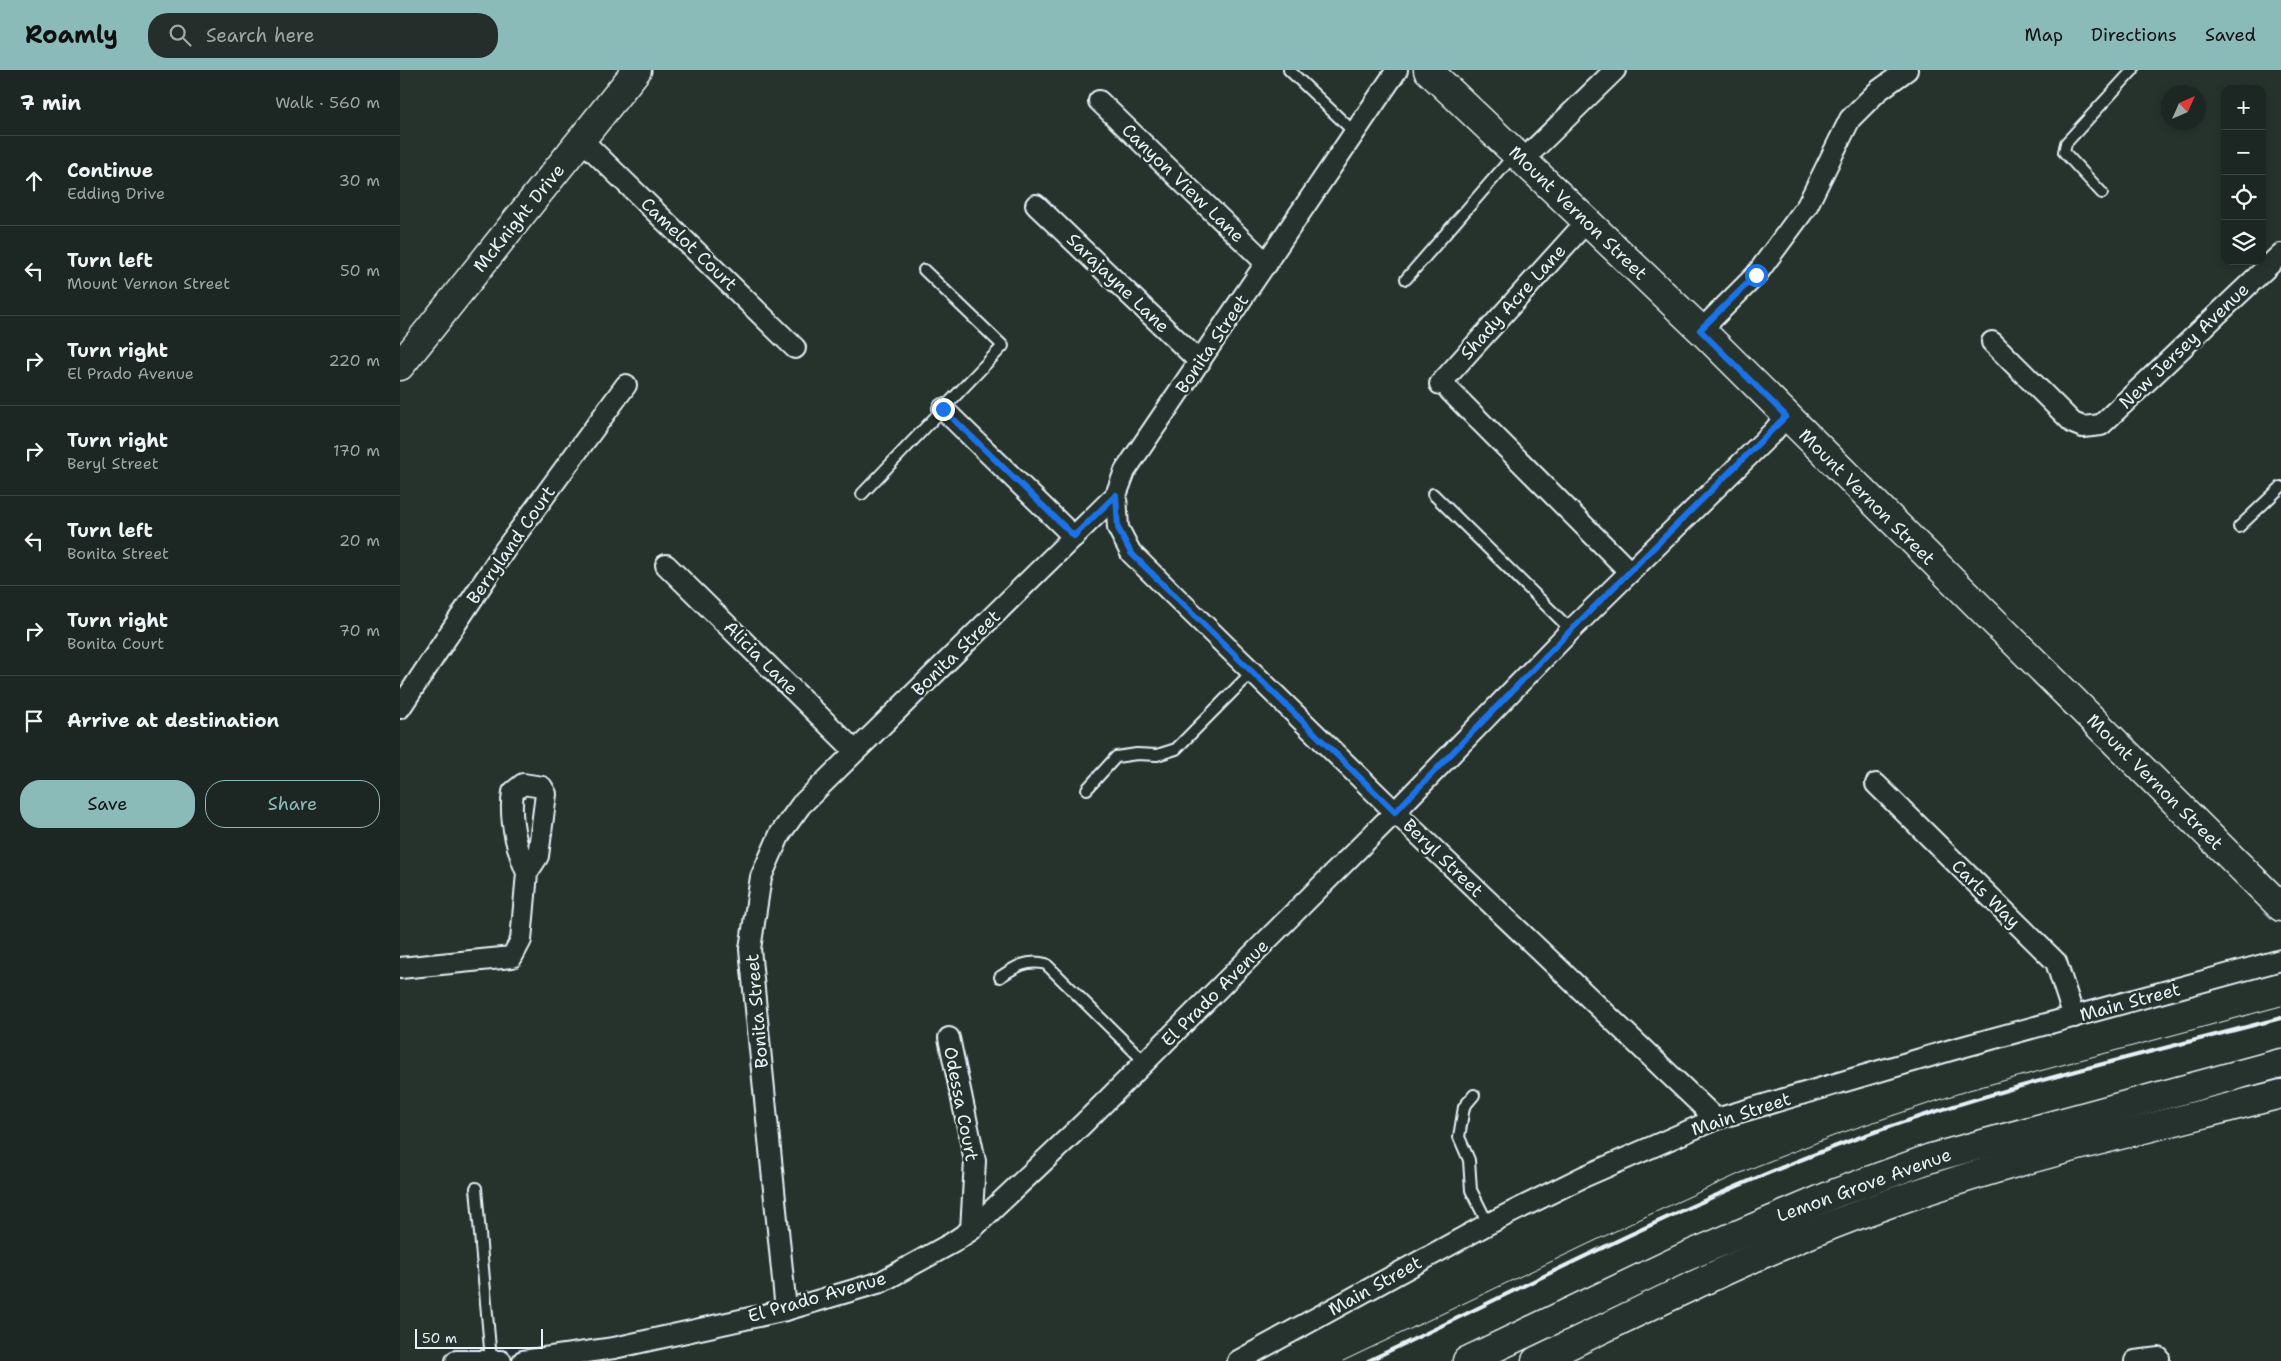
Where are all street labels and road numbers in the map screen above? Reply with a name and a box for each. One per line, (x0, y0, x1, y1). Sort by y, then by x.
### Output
street label: Canyon View Lane (1116, 118, 1250, 248)
street label: Mount Vernon Street (1504, 141, 1652, 285)
street label: McKnight Drive (468, 159, 570, 277)
street label: Camelot Court (636, 192, 742, 296)
street label: Sarajayne Lane (1061, 228, 1175, 338)
street label: Shady Acre Lane (1455, 239, 1571, 365)
street label: New Jersey Avenue (2114, 278, 2254, 414)
street label: Bonita Street (1170, 290, 1254, 398)
street label: Mount Vernon Street (1794, 424, 1940, 570)
street label: Berryland Court (461, 481, 561, 609)
street label: Bonita Street (906, 604, 1006, 702)
street label: Alicia Lane (719, 616, 803, 700)
street label: Mount Vernon Street (2082, 709, 2228, 855)
street label: Beryl Street (1398, 814, 1489, 903)
street label: Carls Way (1946, 854, 2026, 934)
street label: El Prado Avenue (1156, 934, 1274, 1052)
street label: Bonita Street (740, 953, 774, 1069)
street label: Main Street (2077, 977, 2183, 1027)
street label: Odessa Court (938, 1045, 984, 1163)
street label: Main Street (1688, 1087, 1794, 1141)
street label: Lemon Grove Avenue (1773, 1142, 1955, 1228)
street label: Main Street (1324, 1250, 1426, 1322)
street label: El Prado Avenue (745, 1266, 889, 1328)

